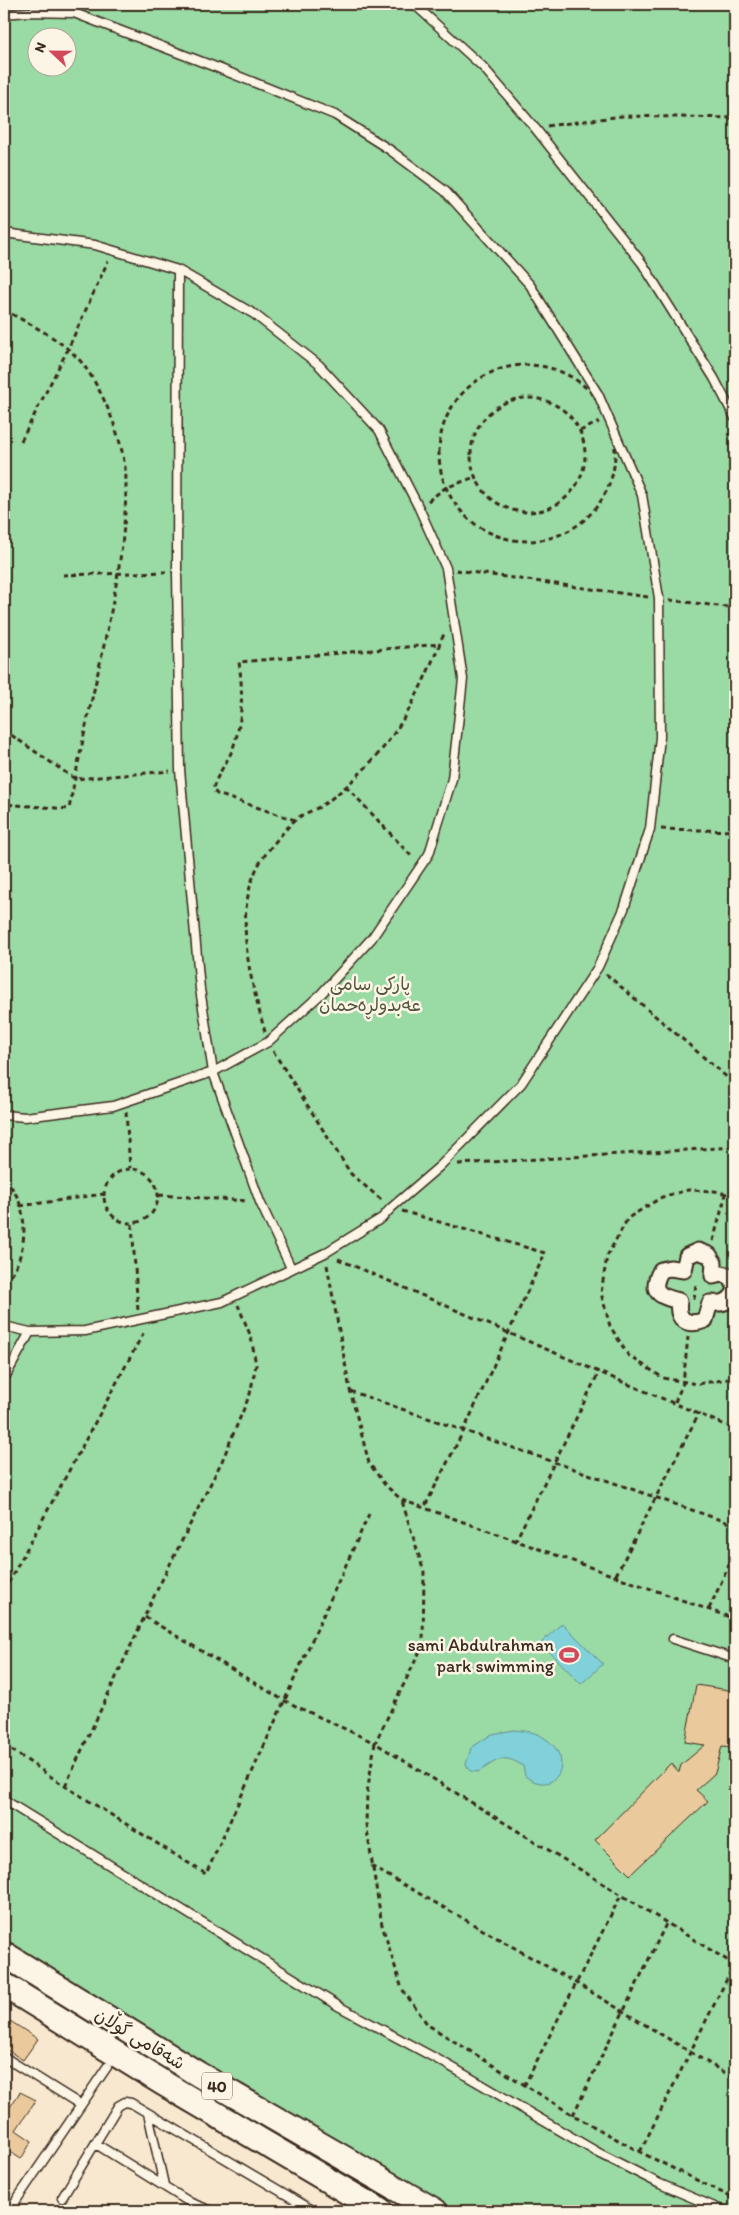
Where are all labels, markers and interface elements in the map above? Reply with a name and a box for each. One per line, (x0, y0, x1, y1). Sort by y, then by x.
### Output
north arrow (28, 28, 78, 78)
text: N (31, 40, 50, 55)
park label: پارکی سامی عەبدولڕەحمان (319, 973, 421, 1020)
place label: sami Abdulrahman park swimming (408, 1634, 555, 1677)
sports icon: sami Abdulrahman park swimming (558, 1644, 580, 1666)
street label: شەقامی گوڵان (91, 2002, 190, 2074)
road number: 40 (202, 2072, 232, 2100)

